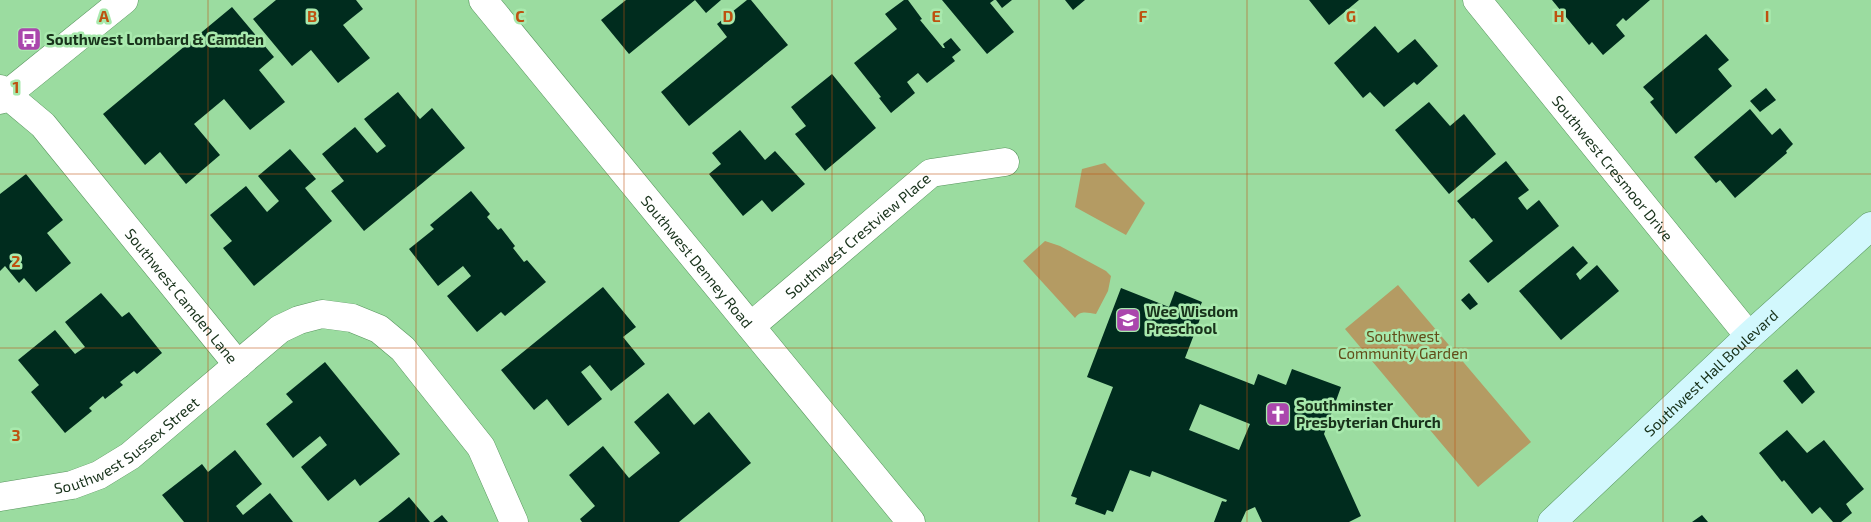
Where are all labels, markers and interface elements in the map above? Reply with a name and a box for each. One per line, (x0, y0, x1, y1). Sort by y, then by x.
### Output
text: A (99, 6, 110, 25)
text: B (307, 6, 317, 25)
text: C (515, 6, 525, 25)
text: D (723, 6, 734, 25)
text: E (931, 6, 941, 25)
text: F (1139, 6, 1148, 25)
text: G (1346, 6, 1356, 25)
text: H (1553, 6, 1565, 25)
text: I (1765, 6, 1769, 25)
bus stop icon: Southwest Lombard & Camden (16, 26, 42, 52)
place label: Southwest Lombard & Camden (46, 30, 264, 48)
text: 1 (13, 77, 19, 96)
street label: Southwest Cresmoor Drive (1549, 91, 1677, 244)
street label: Southwest Crestview Place (781, 169, 934, 302)
street label: Southwest Denney Road (638, 191, 757, 331)
street label: Southwest Camden Lane (122, 225, 242, 367)
text: 2 (11, 251, 21, 270)
place label: Wee Wisdom Preschool (1146, 302, 1238, 337)
street label: Southwest Hall Boulevard (1640, 306, 1781, 440)
school or university icon: Wee Wisdom Preschool (1115, 307, 1141, 333)
park label: Southwest Community Garden (1338, 327, 1468, 362)
street label: Southwest Sussex Street (53, 393, 202, 497)
place label: Southminster Presbyterian Church (1296, 396, 1441, 432)
church icon: Southminster Presbyterian Church (1265, 401, 1291, 427)
text: 3 (11, 425, 21, 444)

